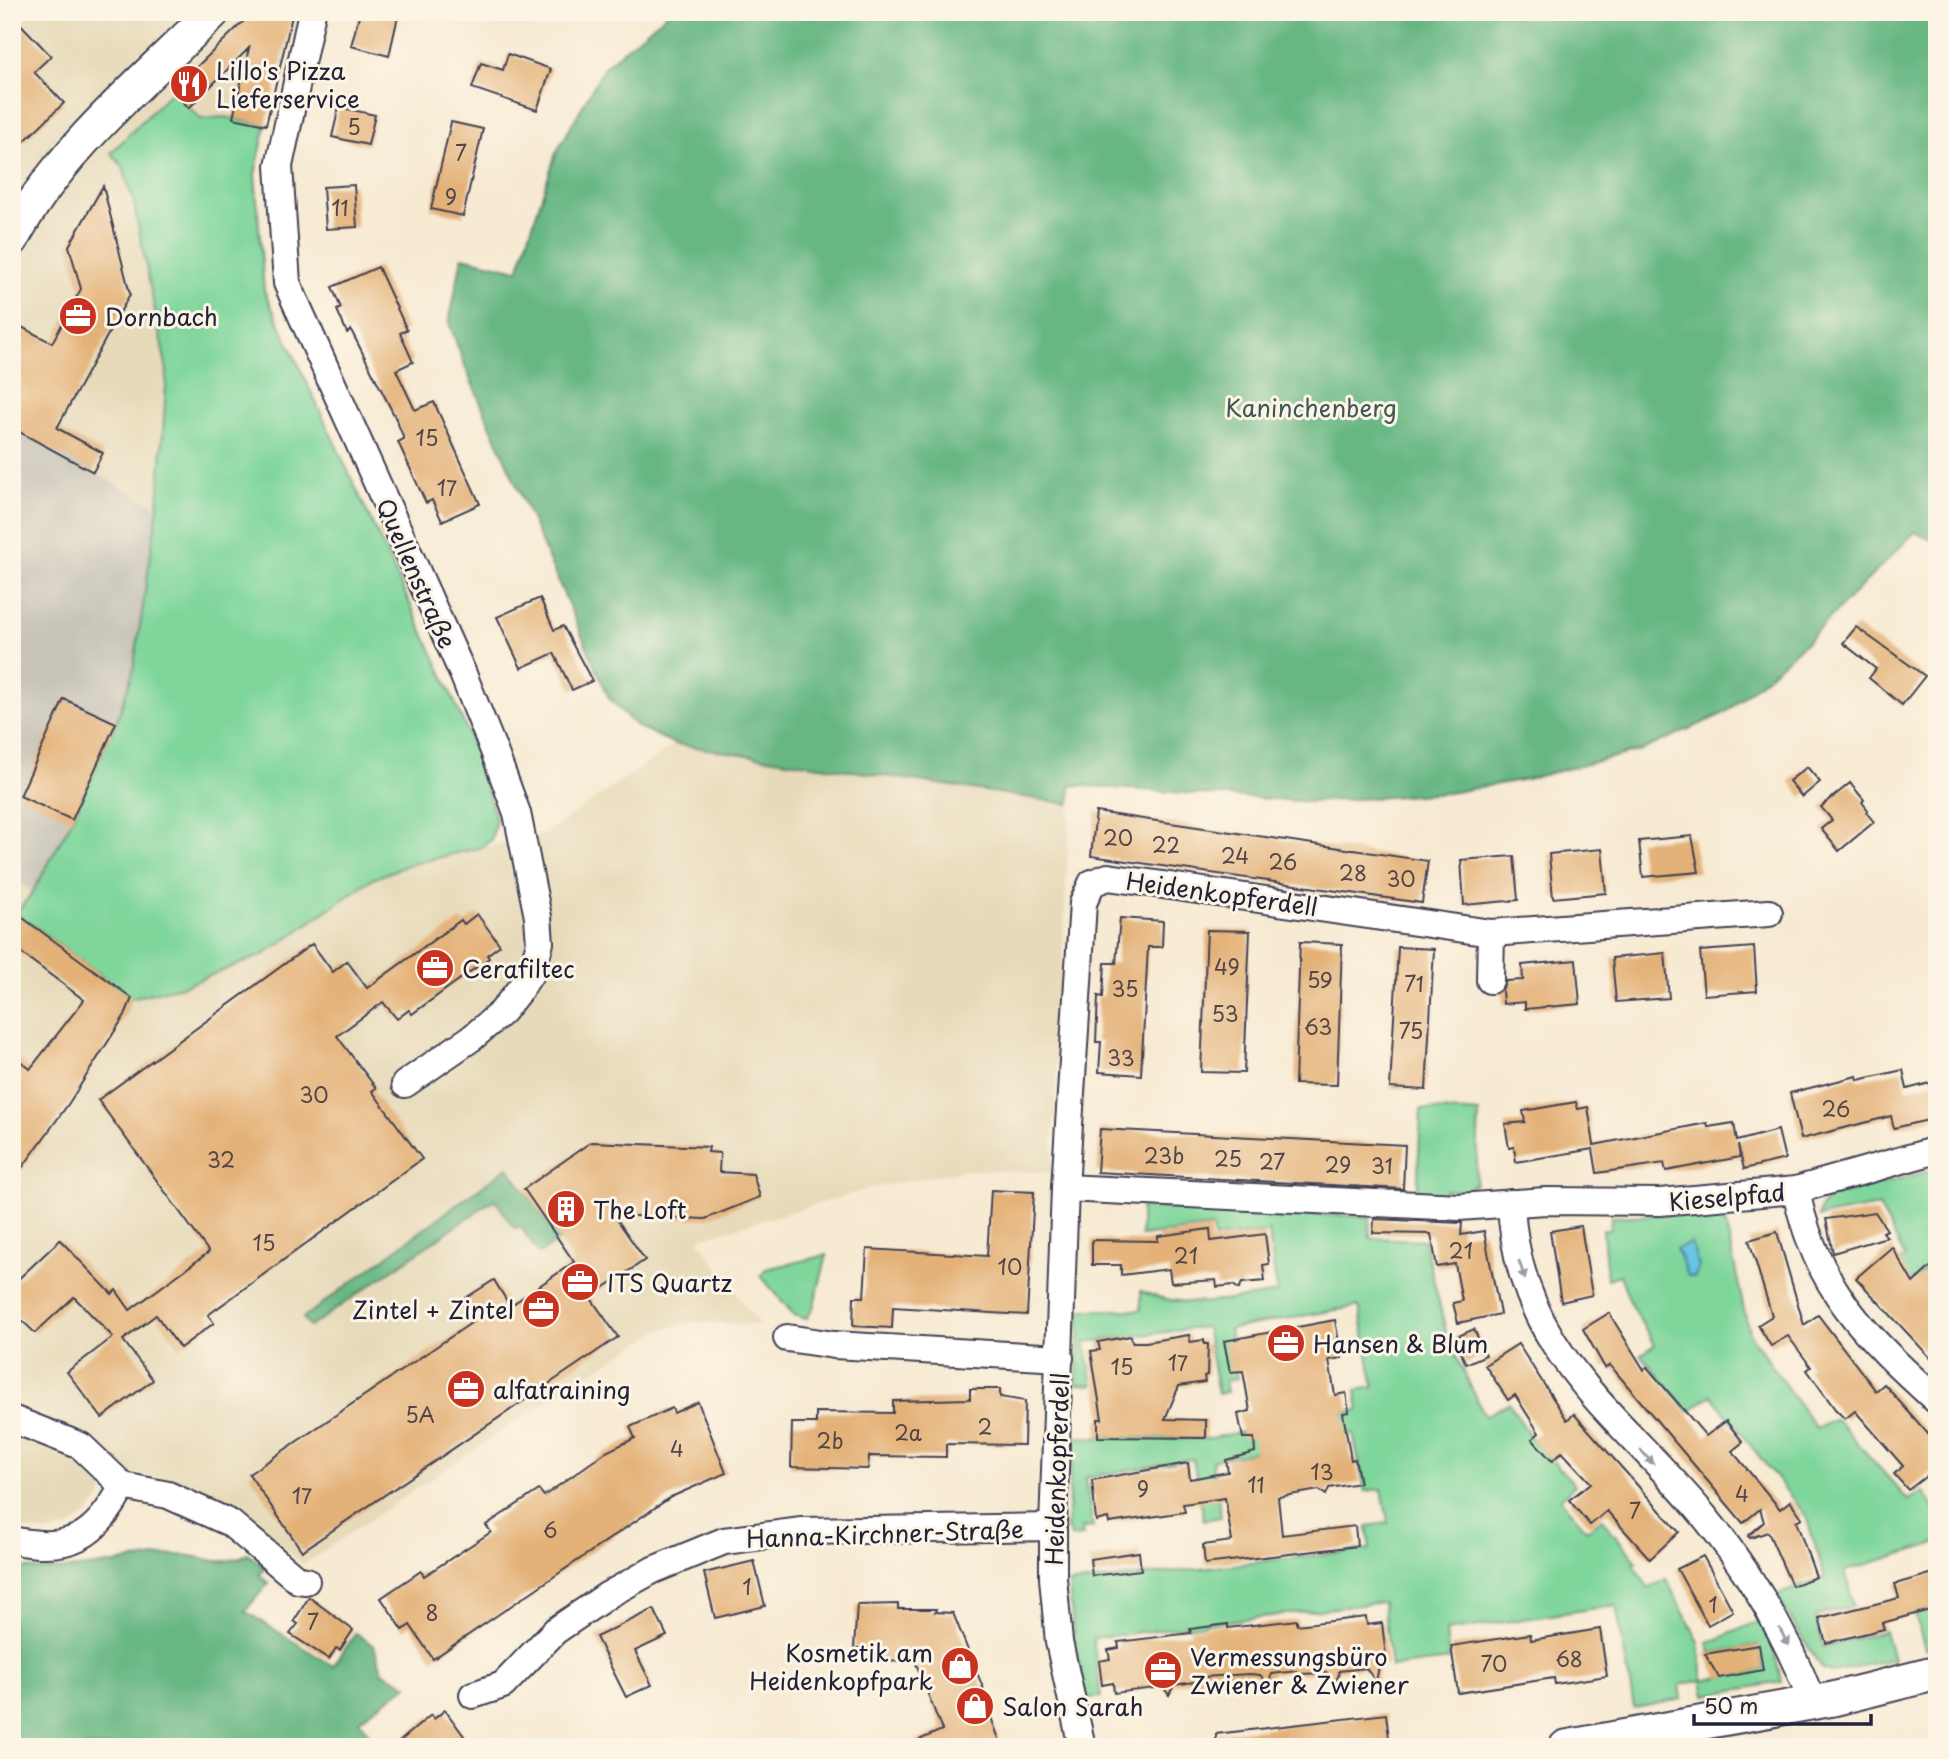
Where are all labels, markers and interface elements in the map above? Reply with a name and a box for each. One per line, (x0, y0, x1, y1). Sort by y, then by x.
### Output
place label: Lillo's Pizza Lieferservice (216, 52, 360, 116)
restaurant icon: Lillo's Pizza Lieferservice (168, 63, 210, 105)
house number: 5 (347, 110, 361, 142)
house number: 7 (455, 136, 467, 168)
house number: 9 (445, 180, 457, 212)
house number: 11 (331, 191, 349, 223)
office icon: Dornbach (57, 295, 99, 337)
place label: Dornbach (105, 298, 218, 334)
park label: Kaninchenberg (1225, 389, 1397, 425)
house number: 15 (416, 421, 438, 453)
house number: 17 (437, 471, 457, 503)
street label: Quellenstraße (368, 492, 466, 654)
house number: 20 (1103, 821, 1133, 853)
house number: 22 (1152, 828, 1180, 860)
house number: 24 (1221, 839, 1249, 871)
house number: 26 (1269, 845, 1297, 877)
house number: 28 (1339, 856, 1367, 888)
street label: Heidenkopferdell (1124, 862, 1320, 924)
house number: 30 (1386, 862, 1416, 894)
office icon: Cerafiltec (414, 947, 456, 989)
place label: Cerafiltec (462, 950, 575, 986)
house number: 49 (1214, 950, 1240, 982)
house number: 59 (1307, 963, 1333, 995)
house number: 71 (1404, 967, 1424, 999)
house number: 35 (1112, 972, 1138, 1004)
house number: 53 (1211, 997, 1239, 1029)
house number: 63 (1304, 1010, 1332, 1042)
house number: 75 (1399, 1014, 1423, 1046)
house number: 33 (1107, 1041, 1135, 1073)
house number: 30 (299, 1078, 329, 1110)
house number: 26 (1822, 1092, 1850, 1124)
house number: 23b (1144, 1139, 1184, 1171)
house number: 25 (1214, 1142, 1242, 1174)
house number: 32 (207, 1143, 235, 1175)
house number: 27 (1259, 1145, 1285, 1177)
house number: 29 (1325, 1148, 1351, 1180)
house number: 31 (1371, 1149, 1393, 1181)
street label: Kieselpfad (1667, 1173, 1787, 1219)
building icon: The Loft (545, 1188, 587, 1230)
place label: The Loft (593, 1191, 687, 1227)
house number: 15 (253, 1226, 275, 1258)
house number: 21 (1449, 1234, 1473, 1266)
house number: 21 (1174, 1239, 1198, 1271)
house number: 10 (998, 1250, 1022, 1282)
one-way arrow (1517, 1260, 1527, 1281)
office icon: ITS Quartz (559, 1261, 601, 1303)
place label: ITS Quartz (607, 1264, 732, 1300)
office icon: Zintel + Zintel (520, 1288, 562, 1330)
place label: Zintel + Zintel (352, 1291, 514, 1327)
office icon: Hansen & Blum (1265, 1322, 1307, 1364)
place label: Hansen & Blum (1313, 1325, 1488, 1361)
house number: 17 (1168, 1346, 1188, 1378)
house number: 15 (1111, 1350, 1133, 1382)
office icon: alfatraining (445, 1368, 487, 1410)
place label: alfatraining (493, 1371, 631, 1407)
street label: Heidenkopferdell (1035, 1372, 1077, 1566)
house number: 5A (405, 1398, 435, 1430)
house number: 2 (978, 1410, 992, 1442)
house number: 2a (894, 1416, 922, 1448)
house number: 2b (817, 1424, 843, 1456)
house number: 4 (670, 1432, 684, 1464)
one-way arrow (1639, 1448, 1655, 1465)
house number: 13 (1310, 1455, 1334, 1487)
house number: 11 (1247, 1468, 1265, 1500)
house number: 9 (1137, 1472, 1149, 1504)
house number: 4 (1735, 1477, 1749, 1509)
house number: 17 (292, 1479, 312, 1511)
house number: 7 (1629, 1494, 1641, 1526)
street label: Hanna-Kirchner-Straße (746, 1510, 1024, 1556)
house number: 6 (543, 1513, 557, 1545)
house number: 1 (742, 1570, 752, 1602)
house number: 1 (1708, 1588, 1718, 1620)
house number: 8 (425, 1596, 439, 1628)
house number: 7 (307, 1605, 319, 1637)
one-way arrow (1778, 1628, 1790, 1647)
place label: Kosmetik am Heidenkopfpark (749, 1634, 933, 1698)
place label: Vermessungsbüro Zwiener & Zwiener (1190, 1638, 1409, 1702)
house number: 68 (1555, 1642, 1583, 1674)
shop icon: Kosmetik am Heidenkopfpark (939, 1645, 981, 1687)
house number: 70 (1481, 1647, 1507, 1679)
office icon: Vermessungsbüro Zwiener & Zwiener (1142, 1649, 1184, 1691)
scale bar (1694, 1682, 1870, 1726)
shop icon: Salon Sarah (954, 1685, 996, 1727)
place label: Salon Sarah (1002, 1688, 1143, 1724)
text: 50 m (1704, 1689, 1758, 1721)

